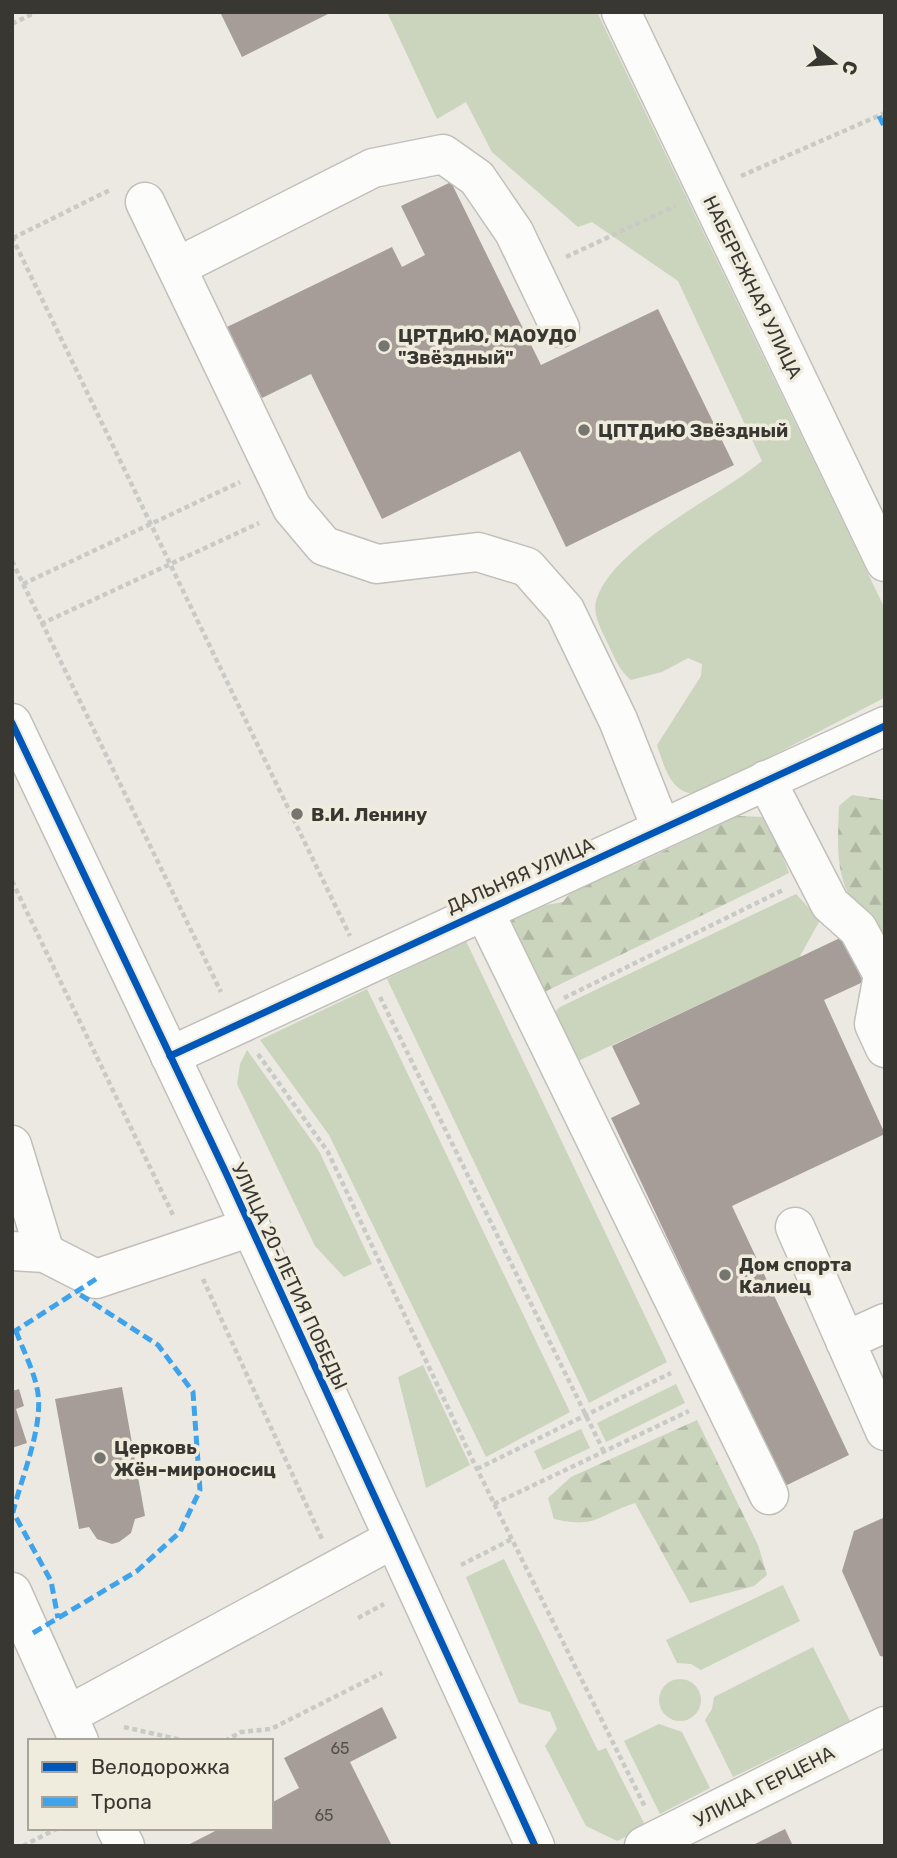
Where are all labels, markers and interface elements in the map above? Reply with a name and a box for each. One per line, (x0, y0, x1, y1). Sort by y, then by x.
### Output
north arrow (799, 28, 869, 98)
text: С (837, 58, 863, 78)
street label: НАБЕРЕЖНАЯ УЛИЦА (698, 192, 807, 383)
place label: ЦРТДиЮ, МАОУДО "Звёздный" (398, 324, 577, 369)
marker: ЦРТДиЮ, МАОУДО "Звёздный" (376, 338, 392, 354)
place label: ЦПТДиЮ Звёздный (598, 419, 788, 442)
marker: ЦПТДиЮ Звёздный (576, 422, 592, 438)
place label: В.И. Ленину (311, 803, 427, 826)
marker: В.И. Ленину (289, 806, 305, 822)
street label: ДАЛЬНЯЯ УЛИЦА (443, 832, 598, 918)
street label: УЛИЦА 20-ЛЕТИЯ ПОБЕДЫ (227, 1159, 352, 1393)
place label: Дом спорта Калиец (739, 1253, 852, 1298)
marker: Дом спорта Калиец (717, 1267, 733, 1283)
place label: Церковь Жён-мироносиц (114, 1436, 276, 1481)
marker: Церковь Жён-мироносиц (92, 1450, 108, 1466)
legend (28, 1739, 273, 1830)
house number: 65 (330, 1739, 350, 1758)
street label: УЛИЦА ГЕРЦЕНА (690, 1741, 839, 1832)
text: Велодорожка (91, 1754, 230, 1779)
text: Тропа (91, 1789, 152, 1814)
house number: 65 (314, 1806, 334, 1825)

